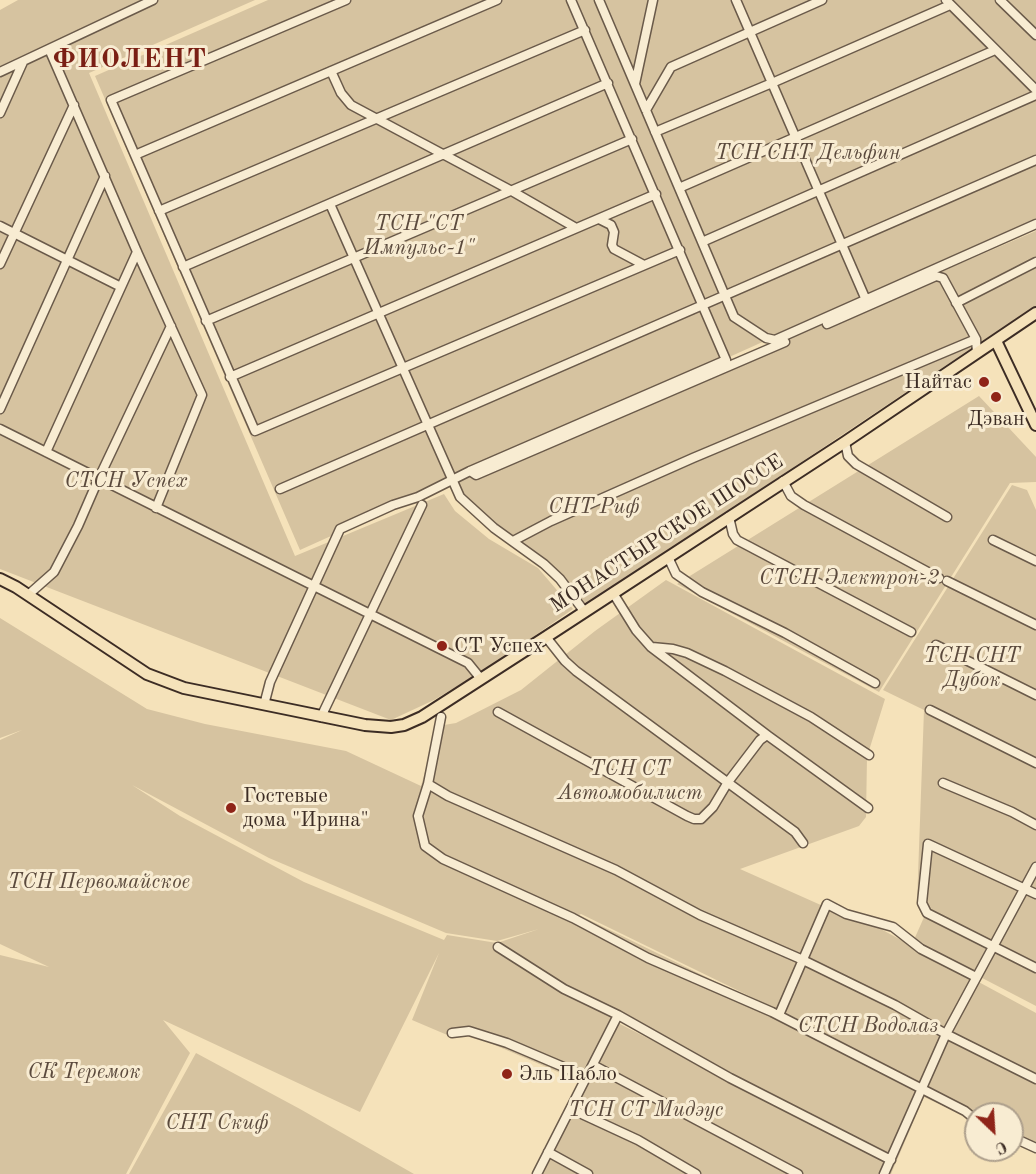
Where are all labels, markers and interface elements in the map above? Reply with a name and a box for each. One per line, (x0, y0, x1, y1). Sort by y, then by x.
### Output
district label: ФИОЛЕНТ (52, 44, 208, 76)
park label: ТСН СНТ Дельфин (715, 140, 901, 166)
park label: ТСН "СТ Импульс-1" (363, 211, 475, 261)
place label: Найтас (904, 369, 972, 395)
marker: Найтас (977, 375, 991, 389)
marker: Дэван (989, 390, 1003, 404)
place label: Дэван (968, 406, 1024, 432)
street label: МОНАСТЫРСКОЕ ШОССЕ (546, 449, 788, 619)
park label: СТСН Успех (64, 468, 188, 494)
park label: СНТ Риф (548, 494, 640, 520)
park label: СТСН Электрон-2 (759, 565, 939, 591)
place label: СТ Успех (454, 633, 544, 659)
marker: СТ Успех (435, 639, 449, 653)
park label: ТСН СНТ Дубок (924, 643, 1020, 693)
park label: ТСН СТ Автомобилист (557, 756, 703, 806)
place label: Гостевые дома "Ирина" (243, 783, 369, 833)
marker: Гостевые дома "Ирина" (224, 801, 238, 815)
park label: ТСН Первомайское (8, 869, 190, 895)
park label: СТСН Водолаз (798, 1013, 938, 1039)
park label: СК Теремок (27, 1059, 141, 1085)
place label: Эль Пабло (519, 1061, 617, 1087)
marker: Эль Пабло (500, 1067, 514, 1081)
park label: ТСН СТ Мидэус (568, 1097, 724, 1123)
north arrow (964, 1102, 1024, 1162)
park label: СНТ Скиф (165, 1110, 269, 1136)
text: С (993, 1137, 1009, 1156)

